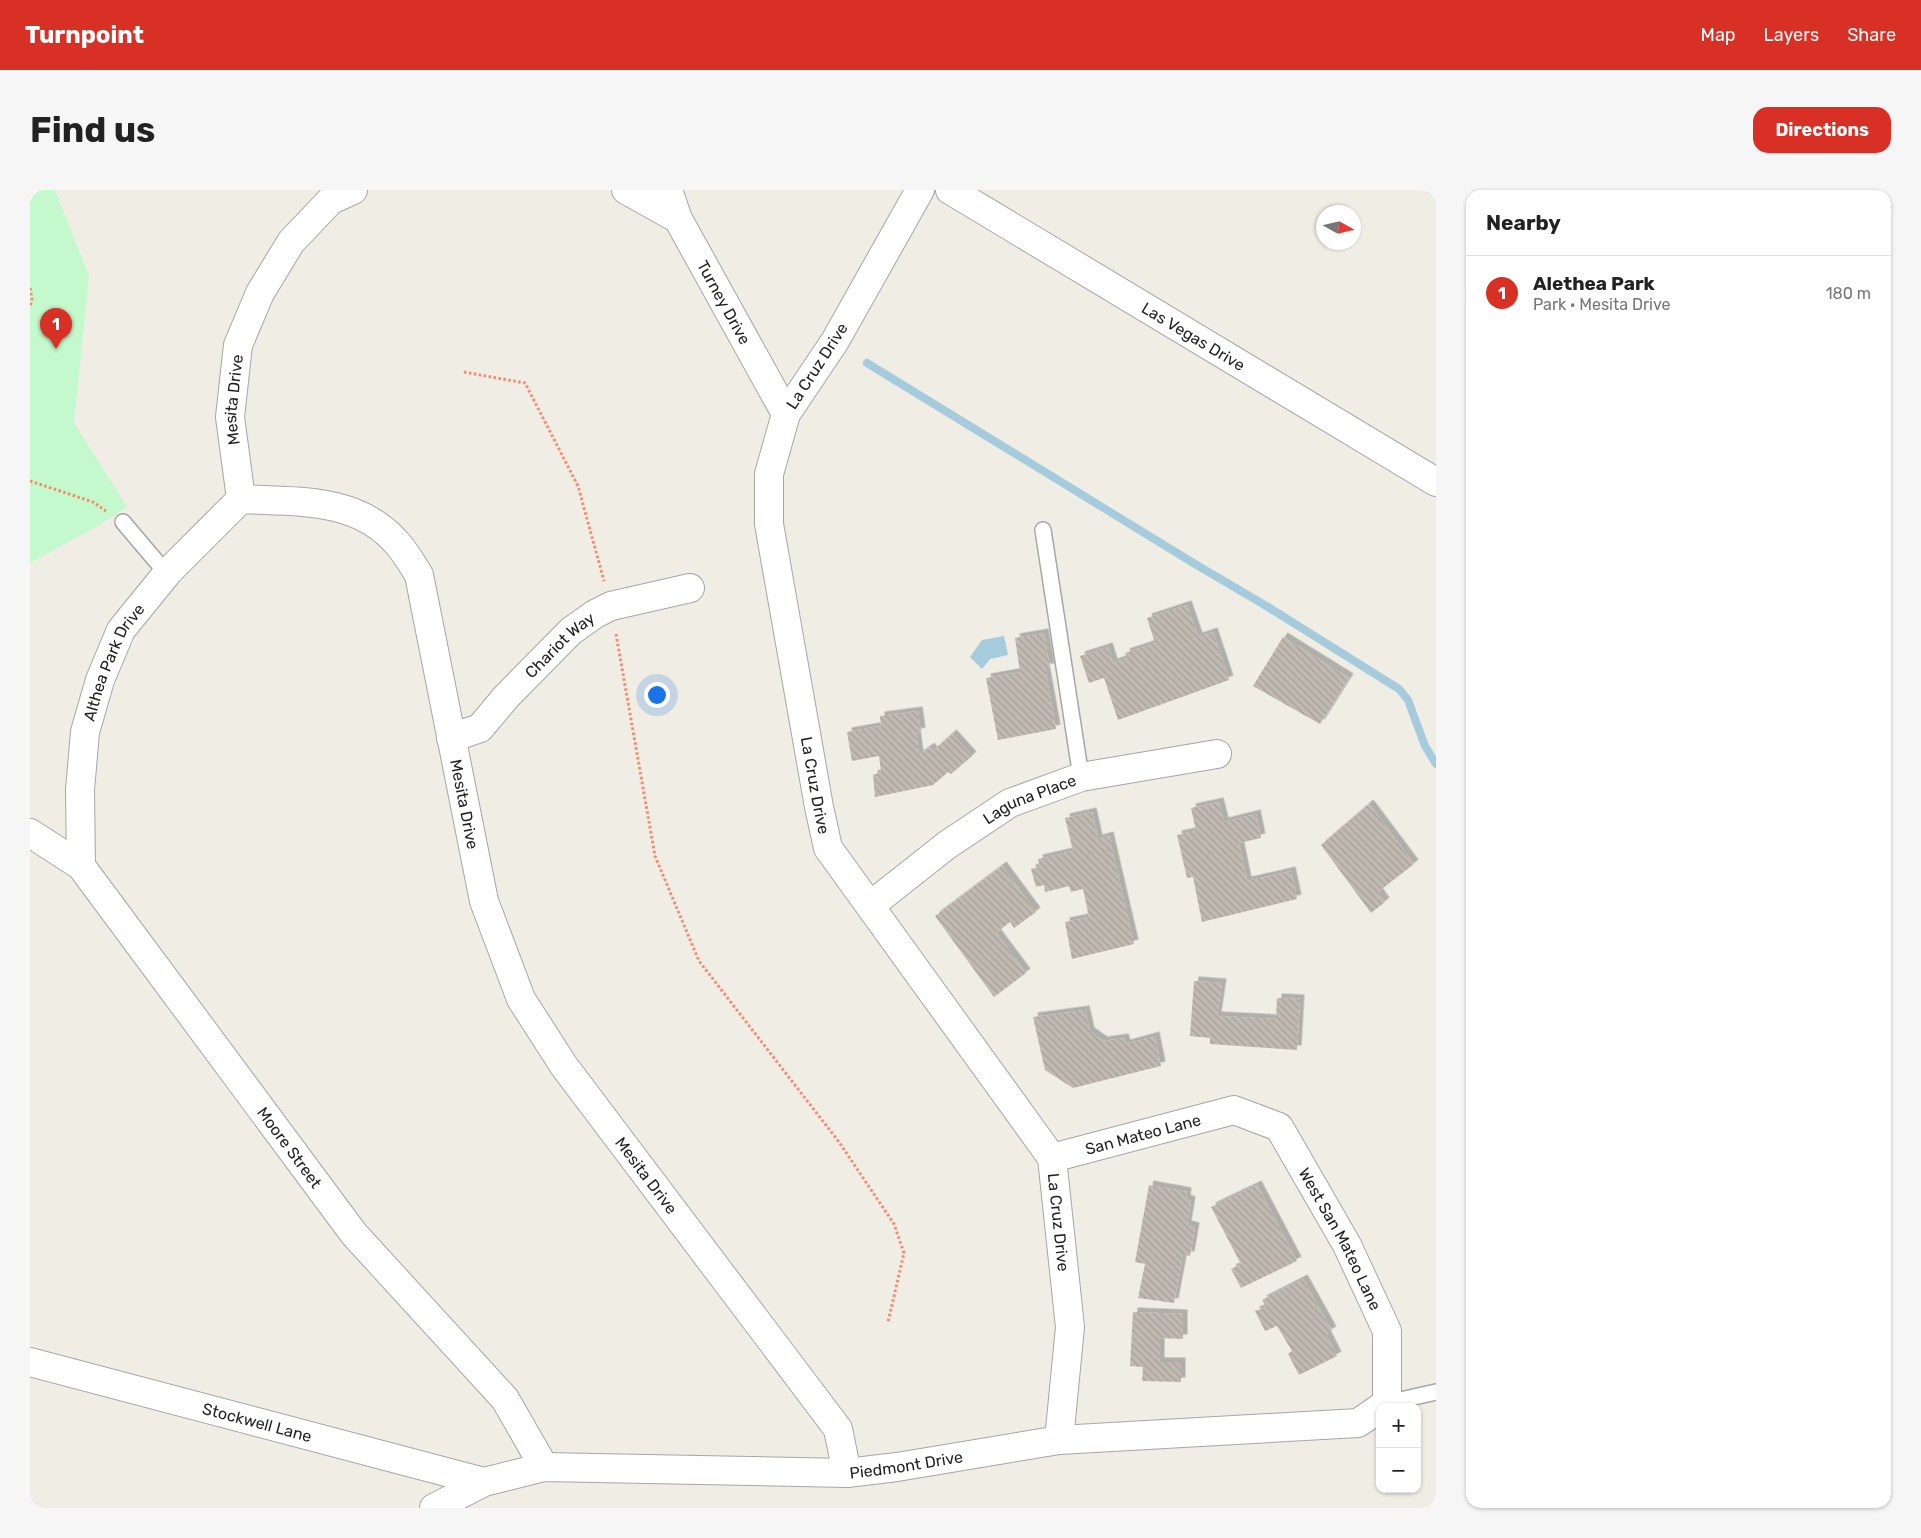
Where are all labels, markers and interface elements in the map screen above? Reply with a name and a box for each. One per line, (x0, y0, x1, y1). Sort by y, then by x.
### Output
text: Turnpoint (25, 21, 144, 49)
text: Map (1701, 24, 1736, 46)
text: Layers (1764, 24, 1819, 46)
text: Share (1847, 24, 1896, 46)
button: Directions (1753, 107, 1891, 153)
text: Find us (30, 109, 155, 151)
north arrow (1316, 205, 1361, 250)
text: Nearby (1486, 210, 1561, 235)
street label: Turney Drive (693, 257, 755, 348)
text: Alethea Park (1533, 272, 1655, 295)
text: 1 (1498, 284, 1506, 303)
text: 180 m (1826, 284, 1871, 303)
text: Park · Mesita Drive (1533, 295, 1670, 314)
street label: Las Vegas Drive (1138, 298, 1249, 375)
pin: 1 (40, 308, 72, 349)
street label: La Cruz Drive (782, 319, 852, 413)
street label: Mesita Drive (220, 353, 246, 446)
street label: Althea Park Drive (79, 600, 148, 723)
street label: Chariot Way (521, 608, 598, 682)
your location (644, 682, 670, 708)
street label: La Cruz Drive (797, 735, 834, 836)
street label: Mesita Drive (446, 758, 483, 851)
street label: Laguna Place (979, 770, 1079, 828)
street label: Moore Street (253, 1103, 326, 1192)
street label: San Mateo Lane (1083, 1110, 1203, 1158)
street label: Mesita Drive (611, 1133, 682, 1217)
street label: West San Mateo Lane (1295, 1164, 1385, 1313)
street label: La Cruz Drive (1044, 1172, 1074, 1272)
street label: Stockwell Lane (200, 1399, 314, 1446)
map controls (1376, 1403, 1421, 1493)
button: + (1376, 1403, 1421, 1448)
street label: Piedmont Drive (848, 1447, 964, 1482)
button: − (1376, 1448, 1421, 1493)

